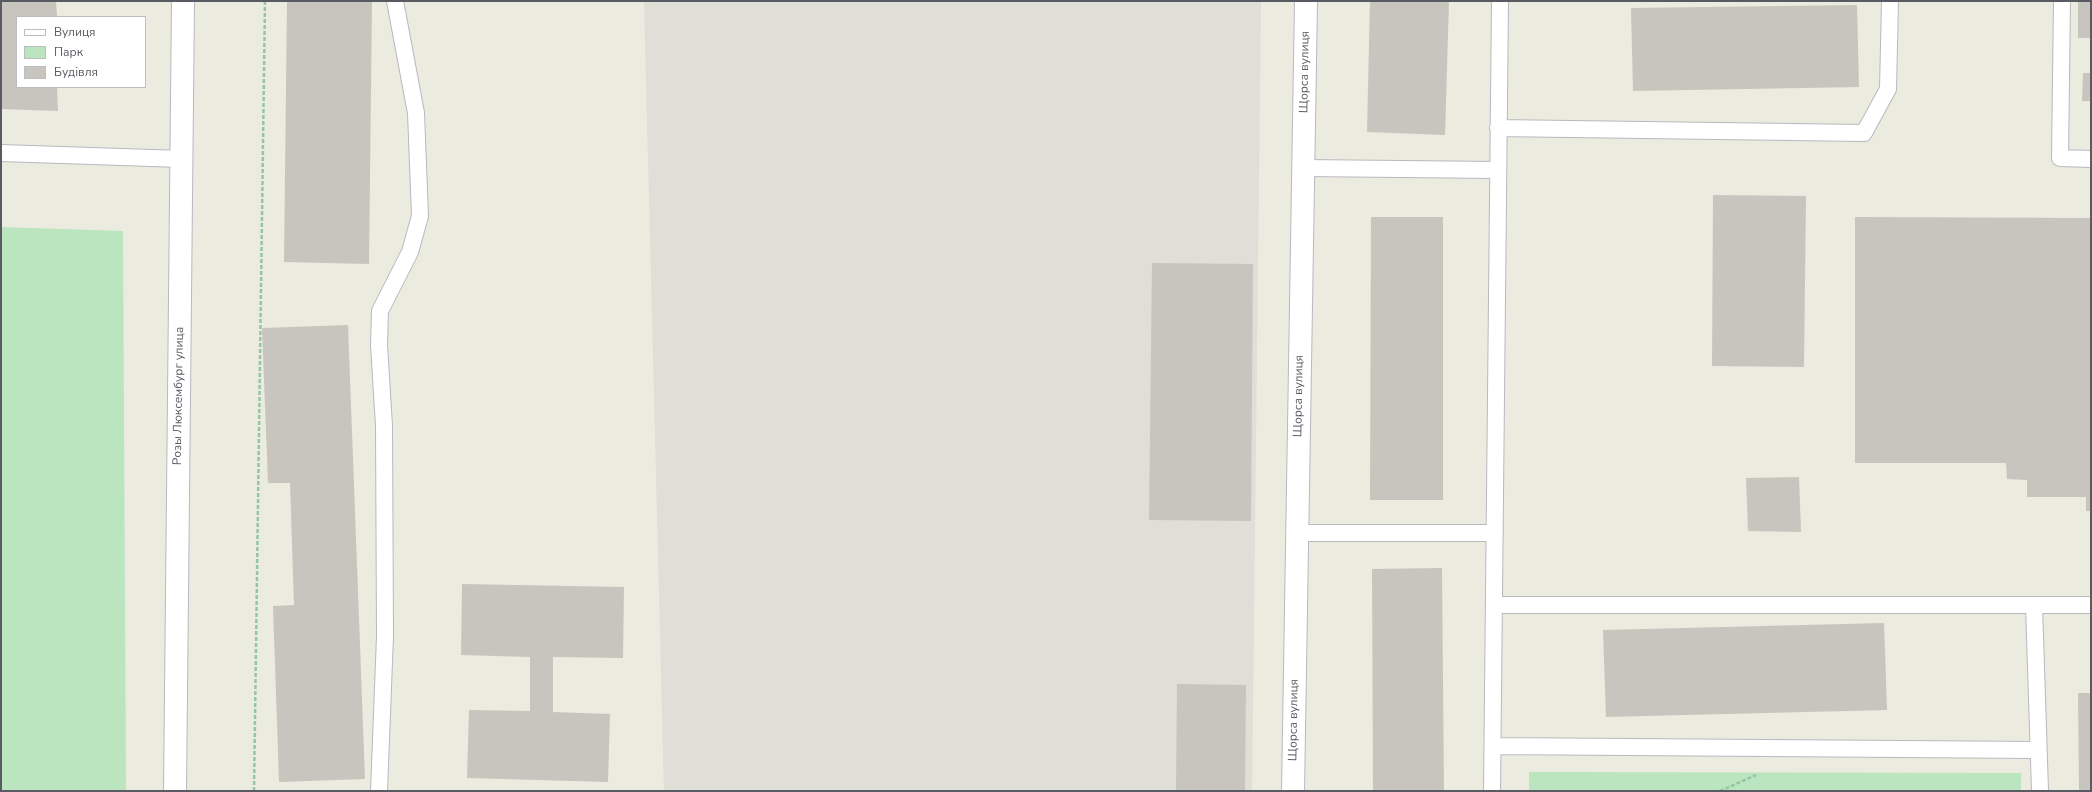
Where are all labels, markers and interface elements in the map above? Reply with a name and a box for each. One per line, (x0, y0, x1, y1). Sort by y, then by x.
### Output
legend (16, 16, 146, 88)
text: Вулиця (54, 24, 96, 40)
street label: Щорса вулиця (1297, 31, 1313, 113)
text: Парк (54, 44, 83, 60)
text: Будівля (54, 64, 98, 80)
street label: Розы Люксембург улица (171, 327, 187, 465)
street label: Щорса вулиця (1291, 355, 1307, 437)
street label: Щорса вулиця (1286, 679, 1302, 761)

